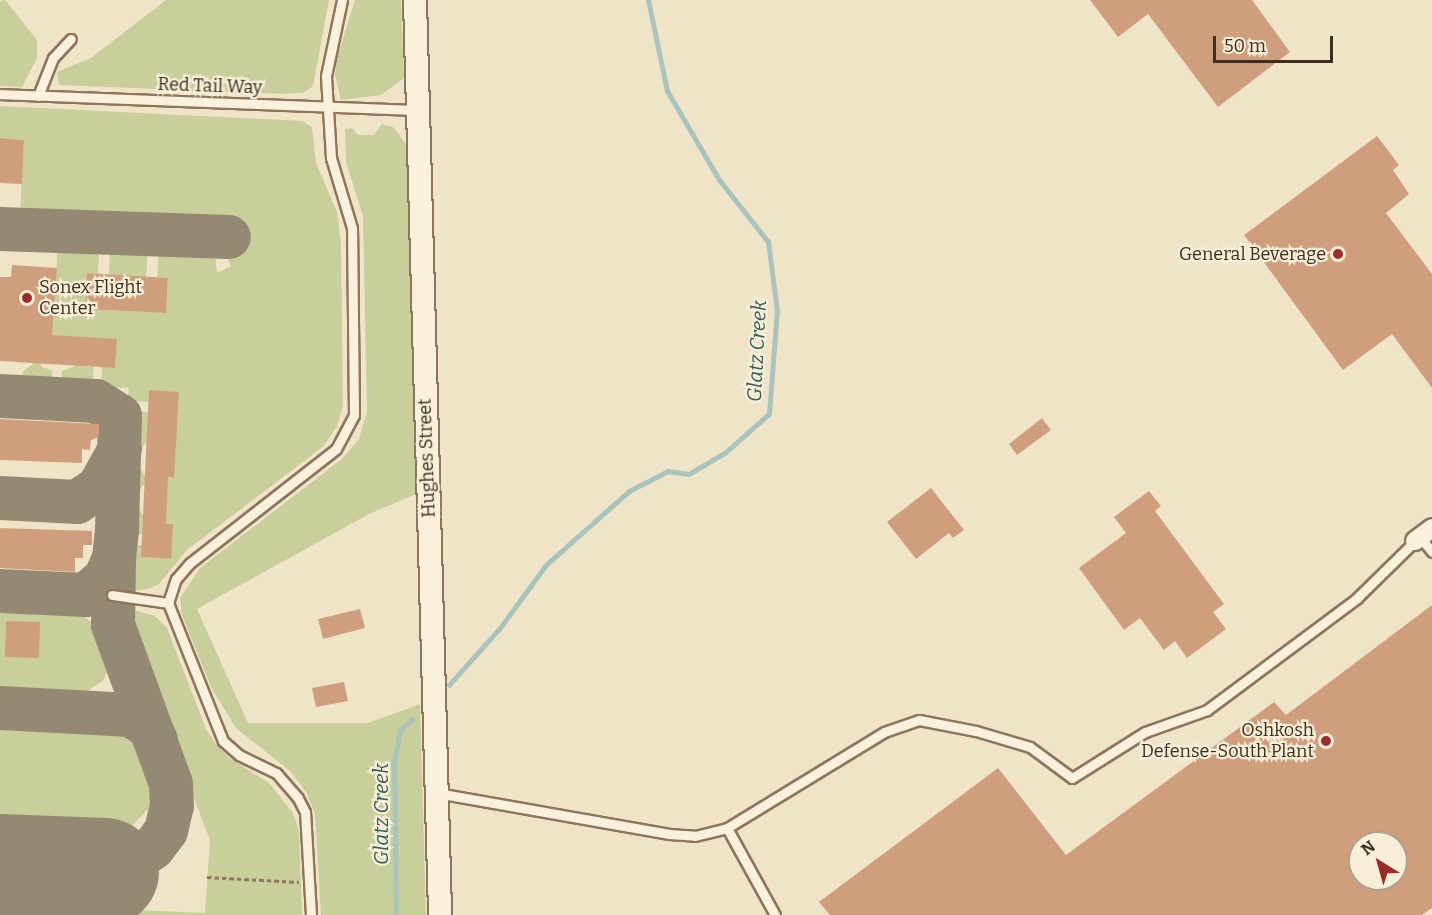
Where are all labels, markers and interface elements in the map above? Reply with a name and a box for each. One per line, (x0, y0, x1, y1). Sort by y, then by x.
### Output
scale bar (1216, 24, 1336, 62)
text: 50 m (1224, 35, 1266, 57)
street label: Red Tail Way (157, 73, 263, 99)
place label: General Beverage (1179, 243, 1326, 265)
marker: General Beverage (1331, 247, 1345, 261)
place label: Sonex Flight Center (39, 277, 142, 320)
marker: Sonex Flight Center (20, 291, 34, 305)
water label: Glatz Creek (742, 299, 772, 403)
street label: Hughes Street (414, 398, 440, 518)
place label: Oshkosh Defense-South Plant (1141, 720, 1314, 762)
marker: Oshkosh Defense-South Plant (1319, 734, 1333, 748)
water label: Glatz Creek (369, 763, 393, 865)
north arrow (1348, 831, 1408, 891)
text: N (1357, 837, 1379, 859)

